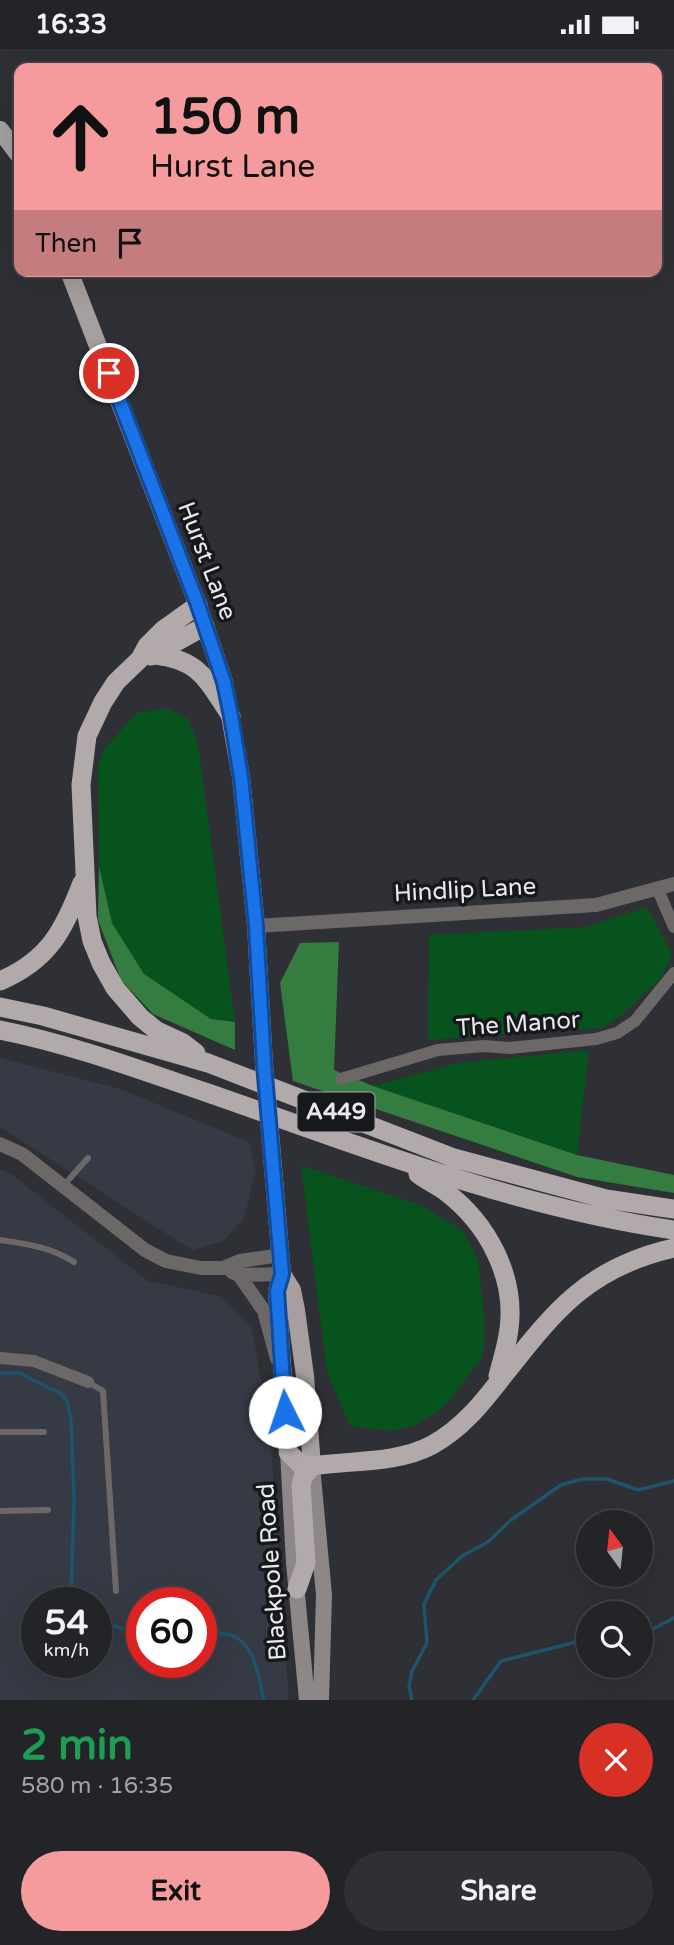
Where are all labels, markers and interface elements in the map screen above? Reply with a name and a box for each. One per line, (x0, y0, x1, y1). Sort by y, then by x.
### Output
text: 16:33 (35, 9, 107, 40)
text: 150 m (150, 88, 300, 147)
icon: ahead (35, 91, 126, 182)
text: Hurst Lane (150, 148, 315, 186)
icon: arrive (111, 224, 149, 262)
text: Then (35, 228, 97, 259)
pin (79, 343, 139, 403)
icon: arrive (90, 354, 128, 392)
street label: Hurst Lane (171, 498, 243, 624)
street label: Hindlip Lane (393, 872, 537, 908)
street label: The Manor (455, 1005, 582, 1043)
road number: A449 (298, 1093, 374, 1131)
position arrow (248, 1375, 322, 1449)
street label: Blackpole Road (251, 1482, 293, 1662)
north arrow (576, 1510, 653, 1587)
map controls (576, 1510, 653, 1678)
speed limit sign: 60 (126, 1587, 217, 1678)
button: search (576, 1601, 653, 1678)
text: 54 (45, 1602, 88, 1644)
text: km/h (44, 1639, 89, 1661)
text: 2 min (21, 1720, 133, 1771)
button: close (579, 1723, 653, 1797)
text: 580 m · 16:35 (21, 1772, 173, 1800)
button: Exit (21, 1851, 330, 1931)
button: Share (344, 1851, 653, 1931)

